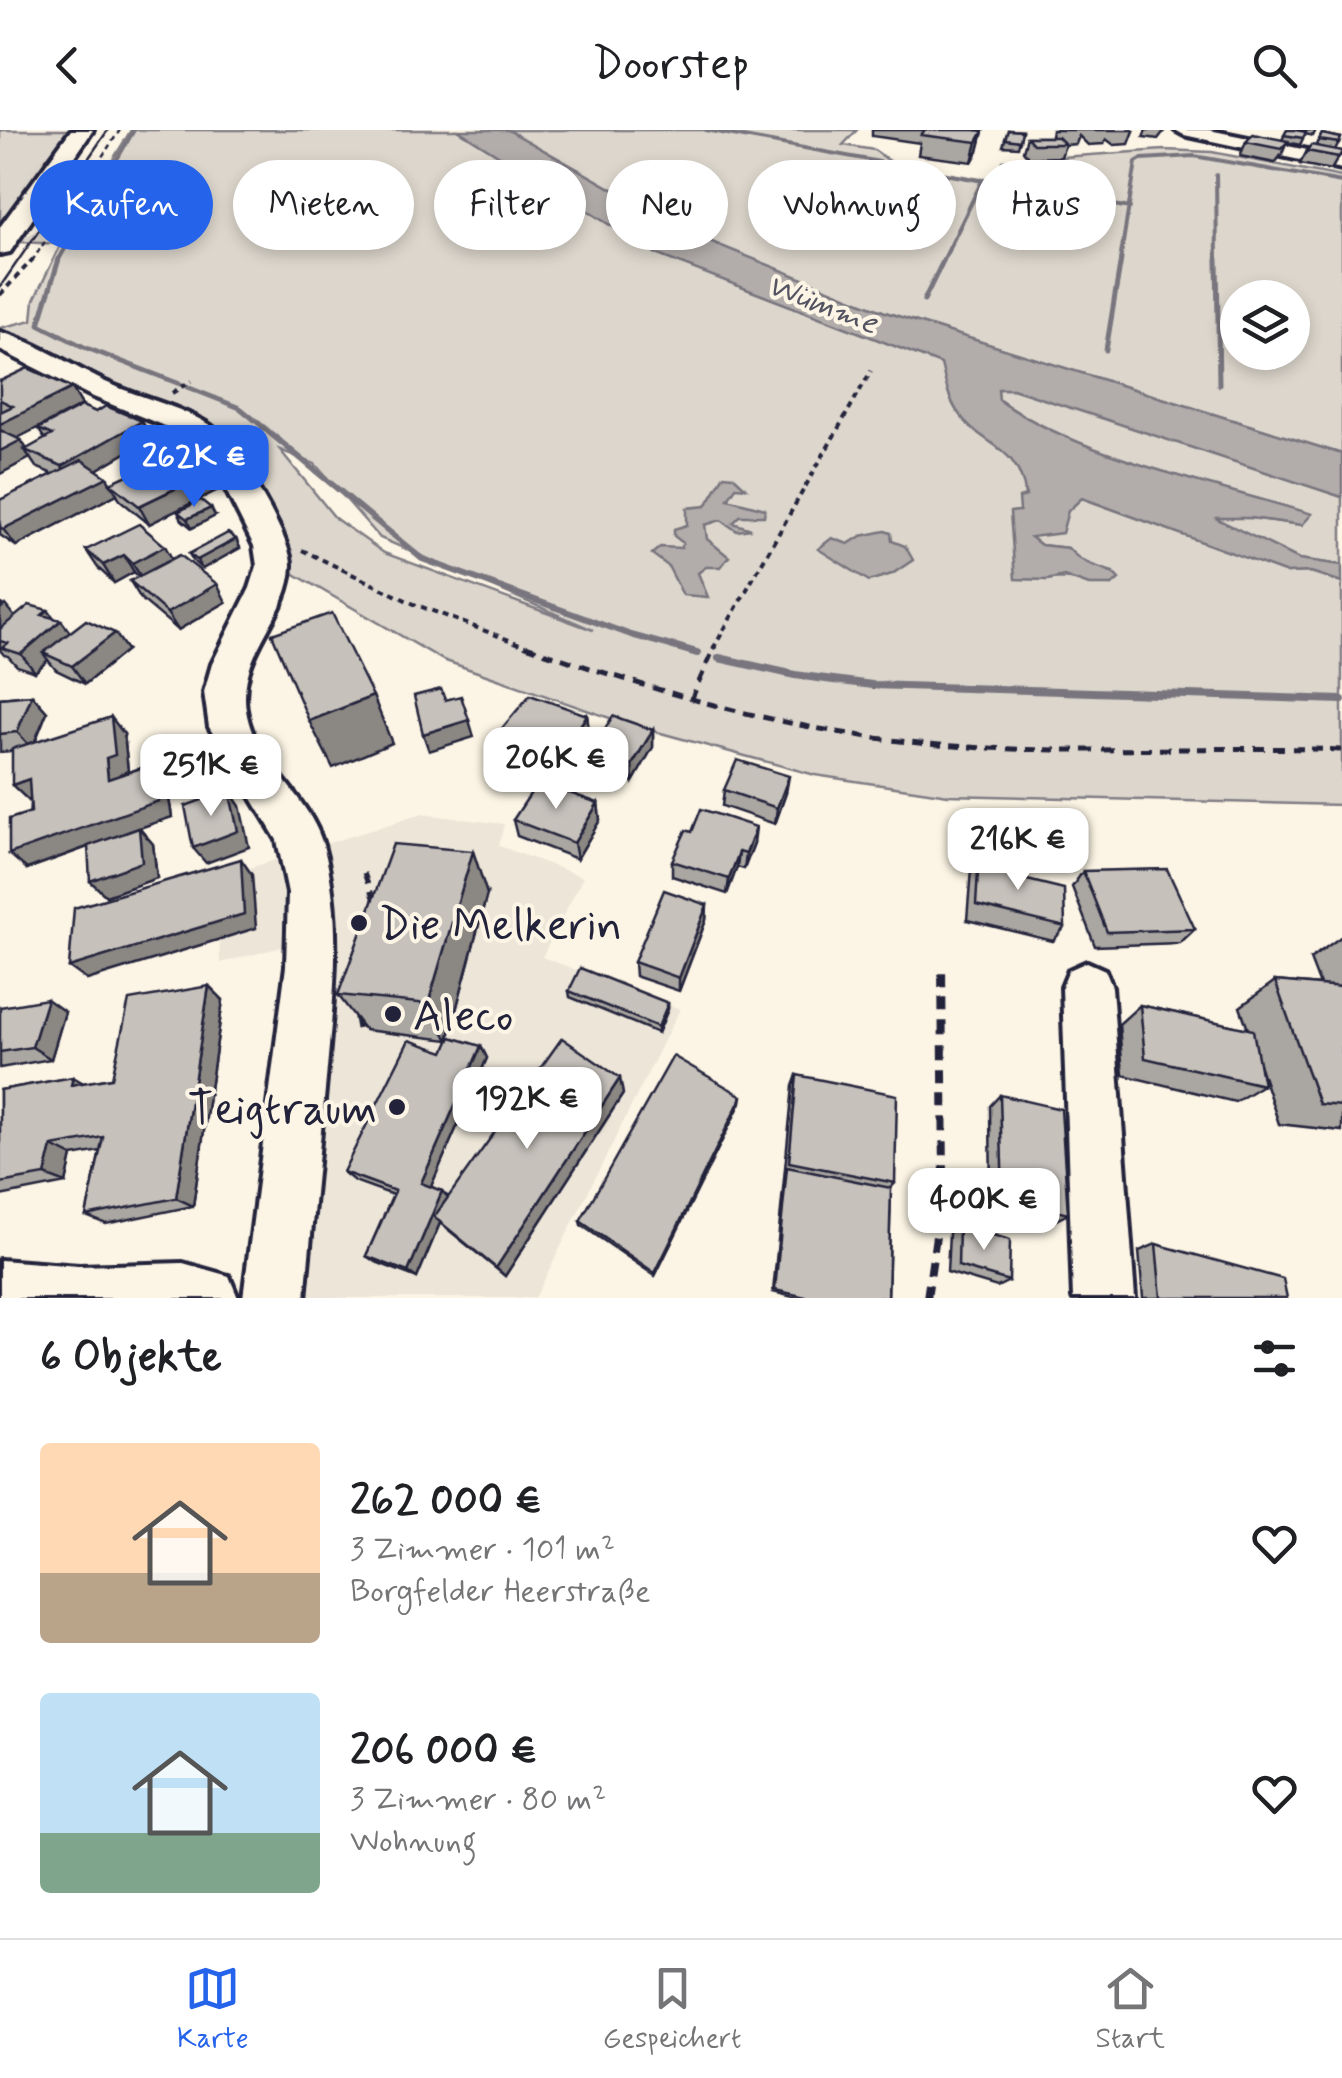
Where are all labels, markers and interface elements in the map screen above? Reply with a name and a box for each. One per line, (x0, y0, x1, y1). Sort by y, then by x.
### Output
text: Doorstep (592, 36, 750, 95)
icon: back (40, 38, 95, 93)
icon: search (1247, 38, 1302, 93)
chip: Kaufen (30, 160, 213, 250)
chip: Mieten (233, 160, 414, 250)
chip: Filter (434, 160, 586, 250)
chip: Neu (606, 160, 728, 250)
chip: Wohnung (748, 160, 956, 250)
chip: Haus (976, 160, 1116, 250)
water label: Wümme (761, 265, 885, 346)
map controls (1220, 280, 1310, 370)
button: layers (1220, 280, 1310, 370)
pin: 262K € (113, 425, 275, 510)
text: 262K € (142, 436, 246, 478)
pin: 206K € (475, 727, 637, 812)
pin: 251K € (130, 734, 292, 819)
text: 206K € (505, 738, 607, 780)
text: 251K € (162, 745, 260, 787)
pin: 216K € (937, 808, 1099, 893)
text: 216K € (970, 819, 1066, 861)
place label: Die Melkerin (379, 897, 622, 956)
marker: Die Melkerin (348, 912, 370, 934)
place label: Aleco (413, 988, 513, 1047)
marker: Aleco (382, 1003, 404, 1025)
pin: 192K € (446, 1067, 608, 1152)
text: 192K € (475, 1078, 579, 1120)
place label: Teigtraum (188, 1081, 377, 1140)
marker: Teigtraum (386, 1096, 408, 1118)
pin: 400K € (903, 1168, 1065, 1253)
text: 400K € (930, 1179, 1038, 1221)
text: 6 Objekte (40, 1331, 222, 1386)
icon: filters (1247, 1331, 1302, 1386)
text: 262 000 € (350, 1474, 542, 1529)
icon: home (120, 1483, 240, 1603)
icon: heart (1247, 1516, 1302, 1571)
text: 3 Zimmer · 101 m² (350, 1529, 615, 1571)
text: Borgfelder Heerstraße (350, 1571, 650, 1613)
text: 206 000 € (350, 1724, 537, 1779)
icon: home (120, 1733, 240, 1853)
icon: heart (1247, 1766, 1302, 1821)
text: 3 Zimmer · 80 m² (350, 1779, 606, 1821)
text: Wohnung (350, 1821, 477, 1863)
tab: Karte (177, 1961, 249, 2058)
tab: Gespeichert (603, 1961, 741, 2058)
tab: Start (1096, 1961, 1165, 2058)

